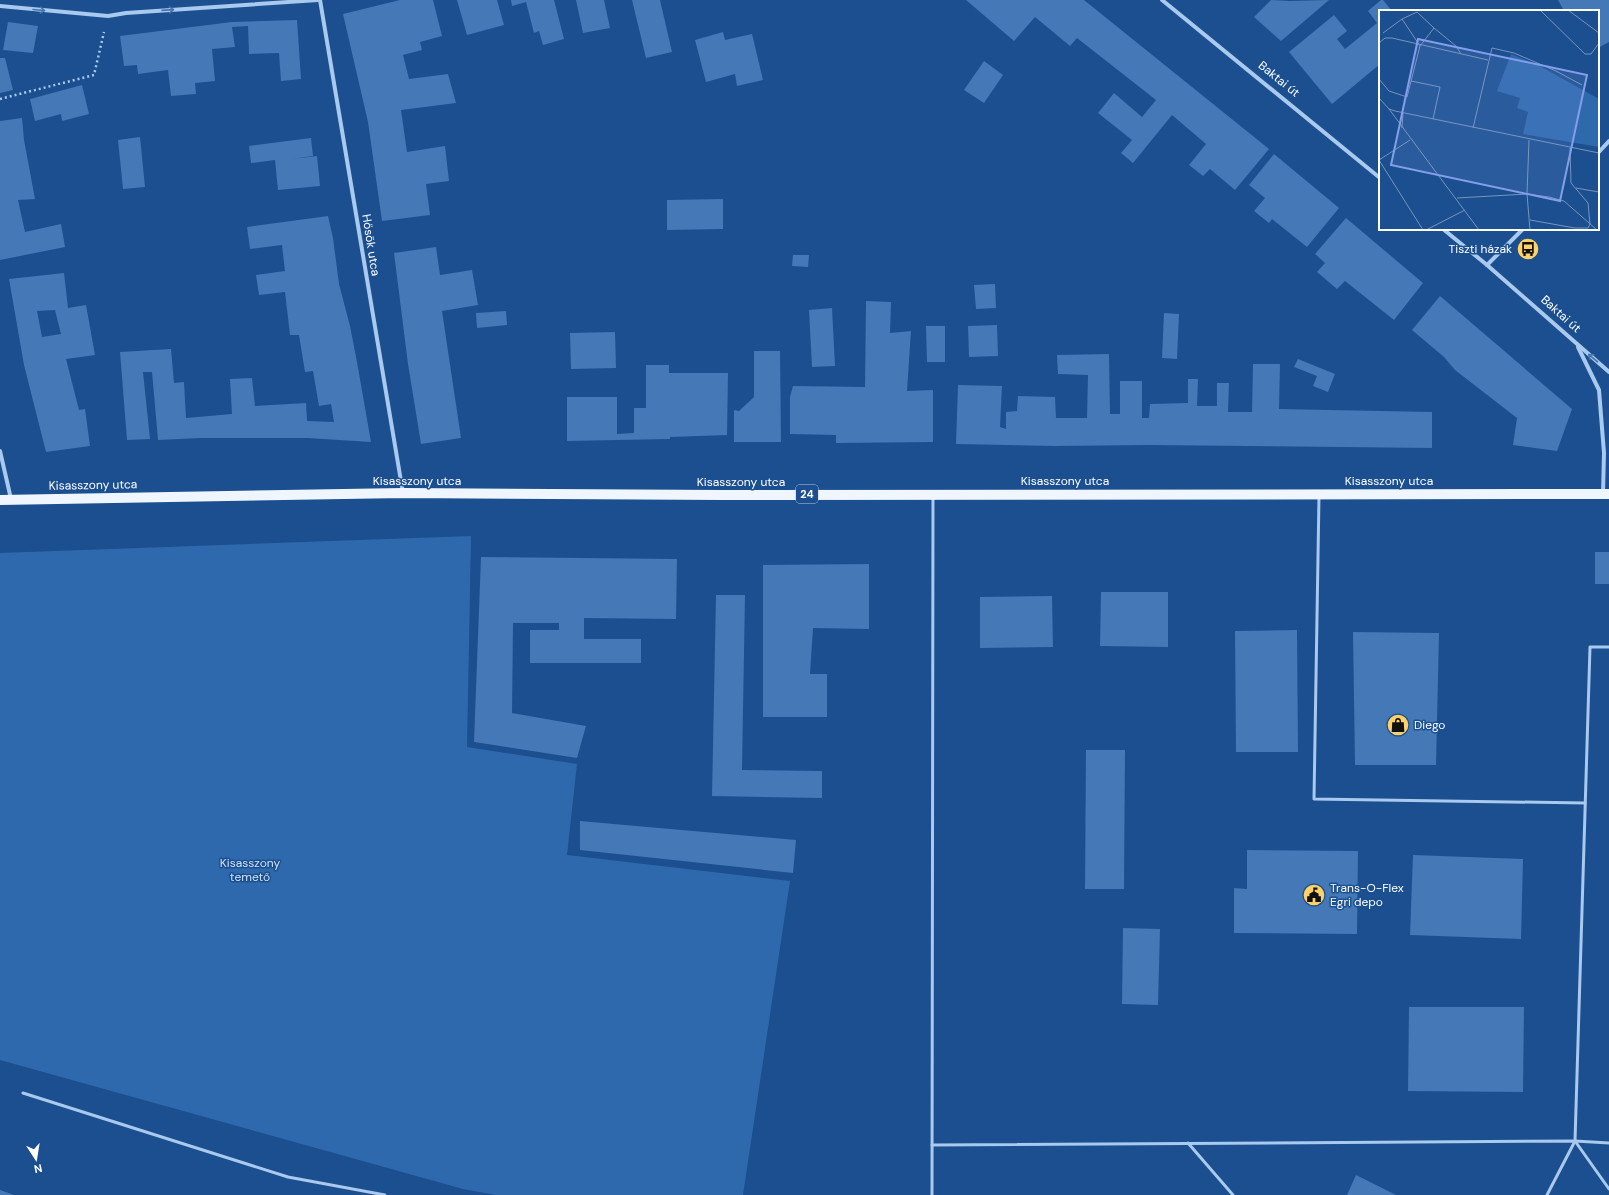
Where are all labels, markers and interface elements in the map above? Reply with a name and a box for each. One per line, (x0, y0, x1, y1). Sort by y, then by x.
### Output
one-way arrow (32, 6, 45, 13)
one-way arrow (161, 7, 174, 14)
inset map (1379, 10, 1599, 230)
street label: Baktai út (1255, 57, 1303, 101)
street label: Hősök utca (358, 213, 384, 277)
bus stop icon: Tiszti házak (1515, 236, 1541, 262)
place label: Tiszti házak (1449, 241, 1512, 257)
street label: Baktai út (1538, 292, 1585, 336)
one-way arrow (1588, 354, 1598, 363)
street label: Kisasszony utca (373, 473, 461, 489)
street label: Kisasszony utca (1021, 473, 1109, 489)
street label: Kisasszony utca (1345, 473, 1433, 489)
street label: Kisasszony utca (697, 474, 785, 490)
street label: Kisasszony utca (49, 476, 137, 494)
road number: 24 (796, 485, 818, 503)
shop icon: Diego (1385, 712, 1411, 738)
place label: Diego (1414, 717, 1446, 733)
park label: Kisasszony temető (220, 855, 281, 885)
place label: Trans-O-Flex Egri depo (1330, 880, 1404, 910)
public building icon: Trans-O-Flex Egri depo (1301, 882, 1327, 908)
north arrow (16, 1139, 56, 1179)
text: N (33, 1161, 43, 1176)

